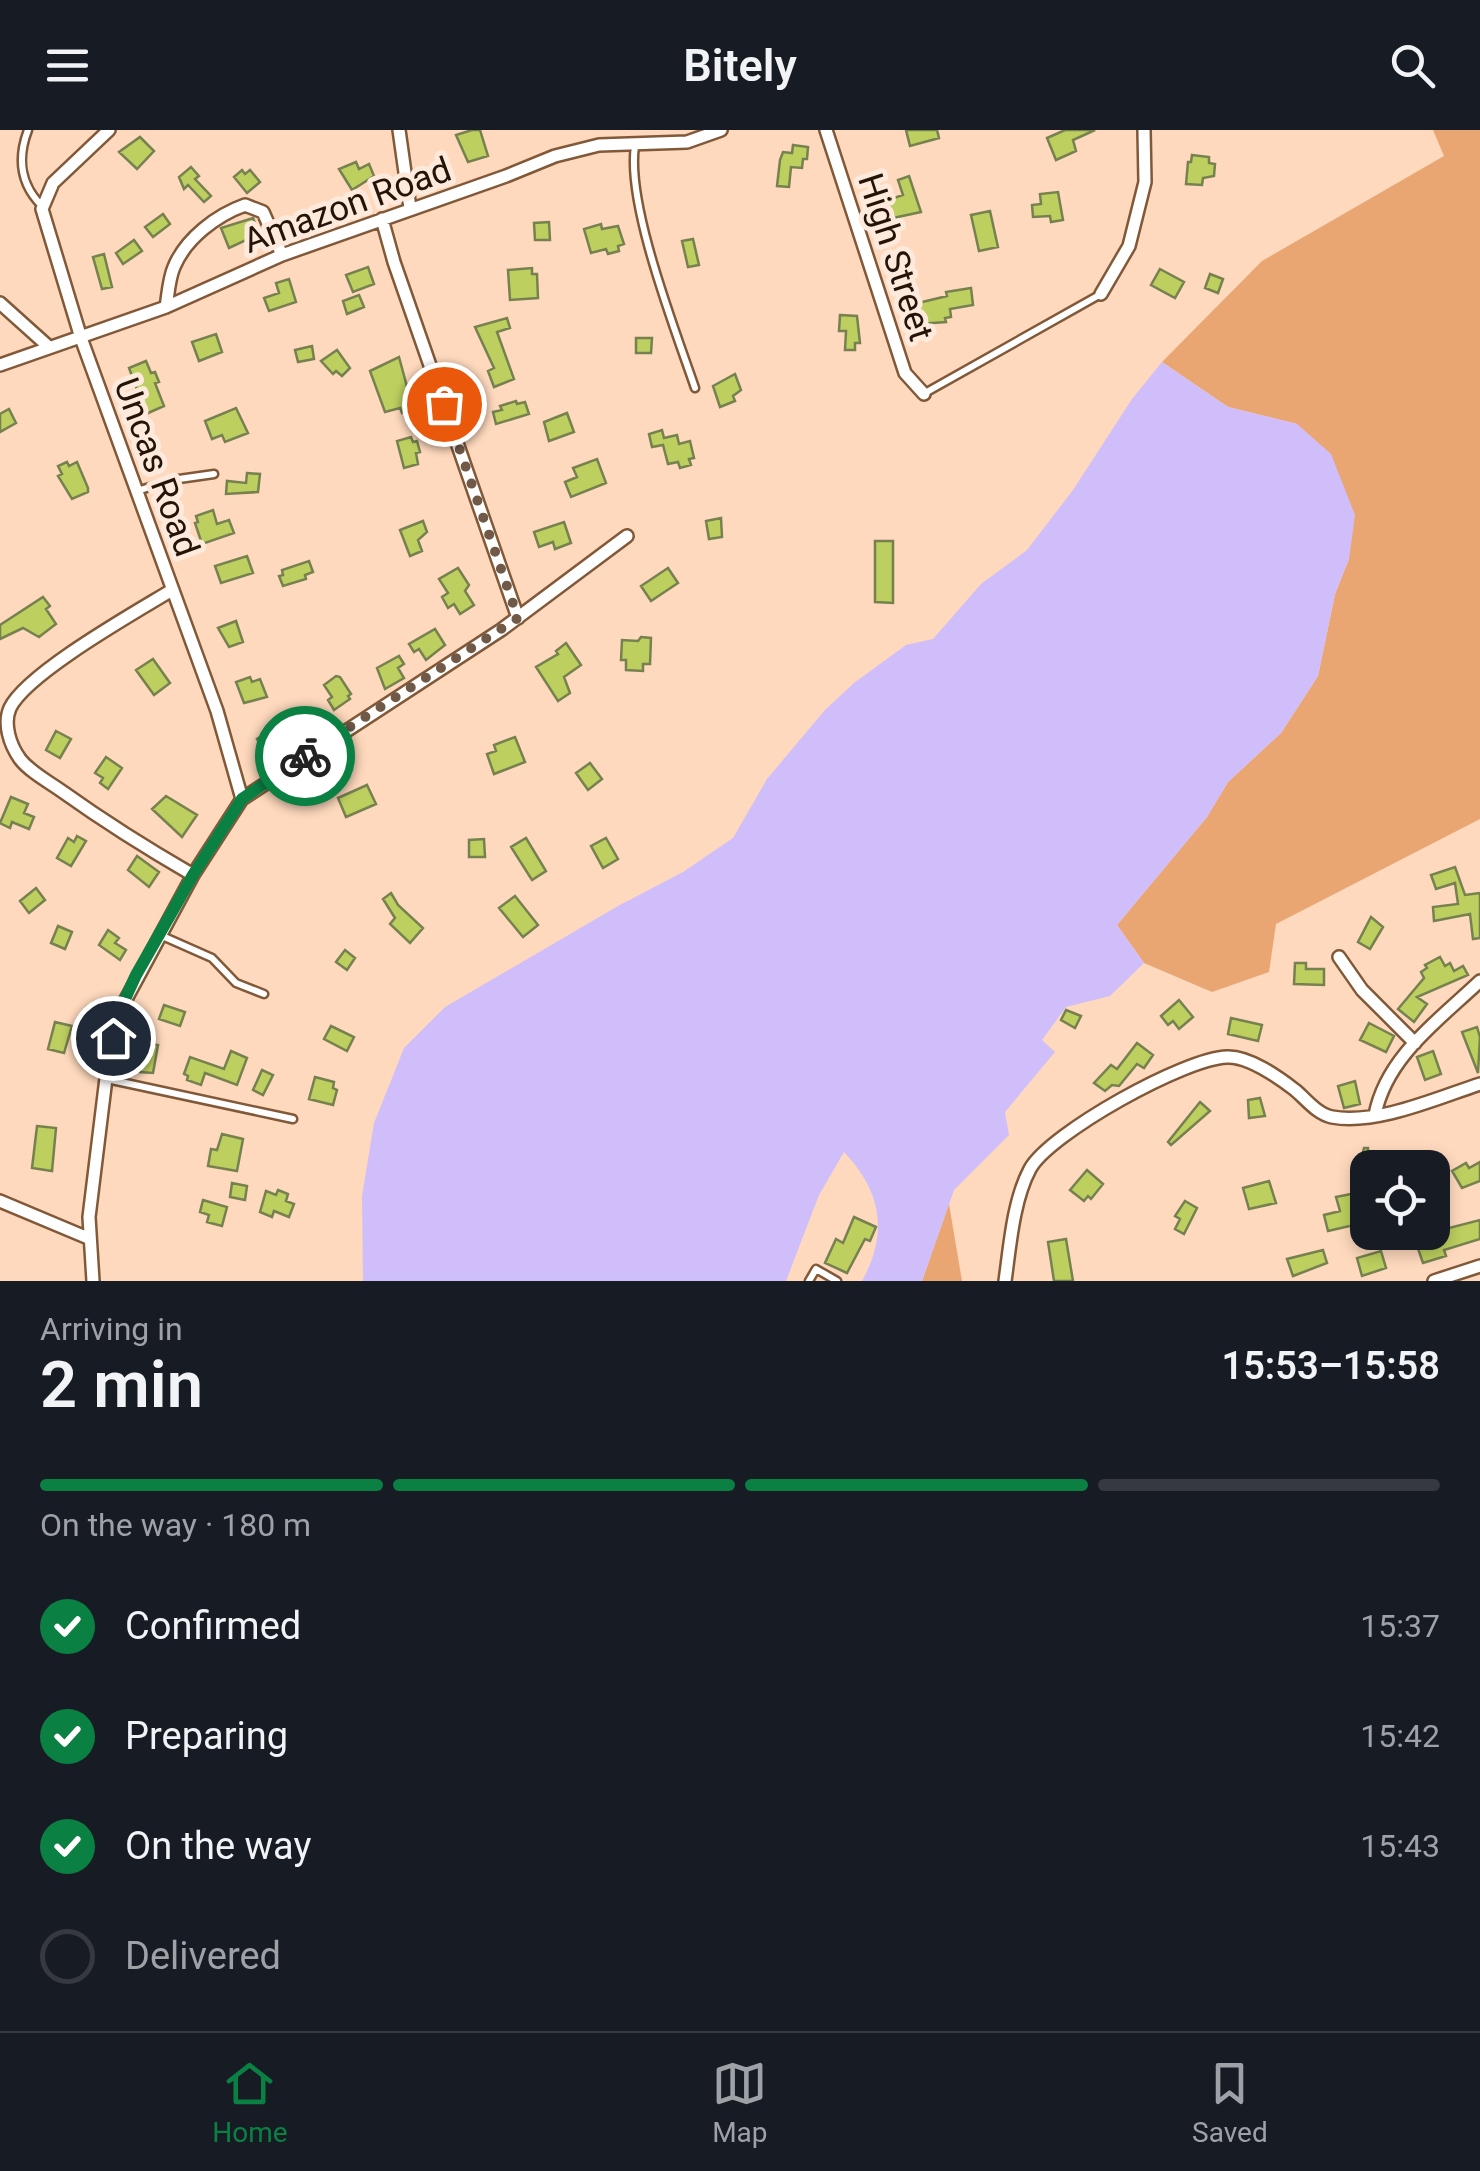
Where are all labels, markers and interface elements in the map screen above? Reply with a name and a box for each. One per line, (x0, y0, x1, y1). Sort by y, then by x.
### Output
icon: menu (40, 38, 95, 93)
icon: search (1385, 38, 1440, 93)
text: Bitely (683, 39, 797, 92)
street label: Amazon Road (238, 149, 457, 262)
street label: High Street (849, 168, 942, 346)
pin (402, 362, 487, 447)
street label: Uncas Road (105, 373, 208, 562)
icon: bag (417, 377, 472, 432)
courier (255, 706, 355, 806)
icon: bike (278, 729, 333, 784)
pin (71, 996, 156, 1081)
icon: home (86, 1011, 141, 1066)
map controls (1350, 1150, 1450, 1250)
button: locate (1350, 1150, 1450, 1250)
text: Arriving in (40, 1310, 183, 1348)
text: 15:53–15:58 (1221, 1344, 1440, 1388)
text: 2 min (40, 1347, 203, 1423)
text: On the way · 180 m (40, 1506, 311, 1544)
icon: check (40, 1599, 95, 1654)
text: Confirmed (125, 1604, 301, 1648)
text: 15:37 (1360, 1607, 1440, 1645)
icon: check (40, 1709, 95, 1764)
text: Preparing (125, 1714, 288, 1758)
text: 15:42 (1360, 1717, 1440, 1755)
icon: check (40, 1819, 95, 1874)
text: On the way (125, 1824, 311, 1868)
text: 15:43 (1360, 1827, 1440, 1865)
text: Delivered (125, 1934, 281, 1978)
tab: Home (212, 2056, 288, 2149)
tab: Map (712, 2056, 768, 2149)
tab: Saved (1192, 2056, 1268, 2149)

